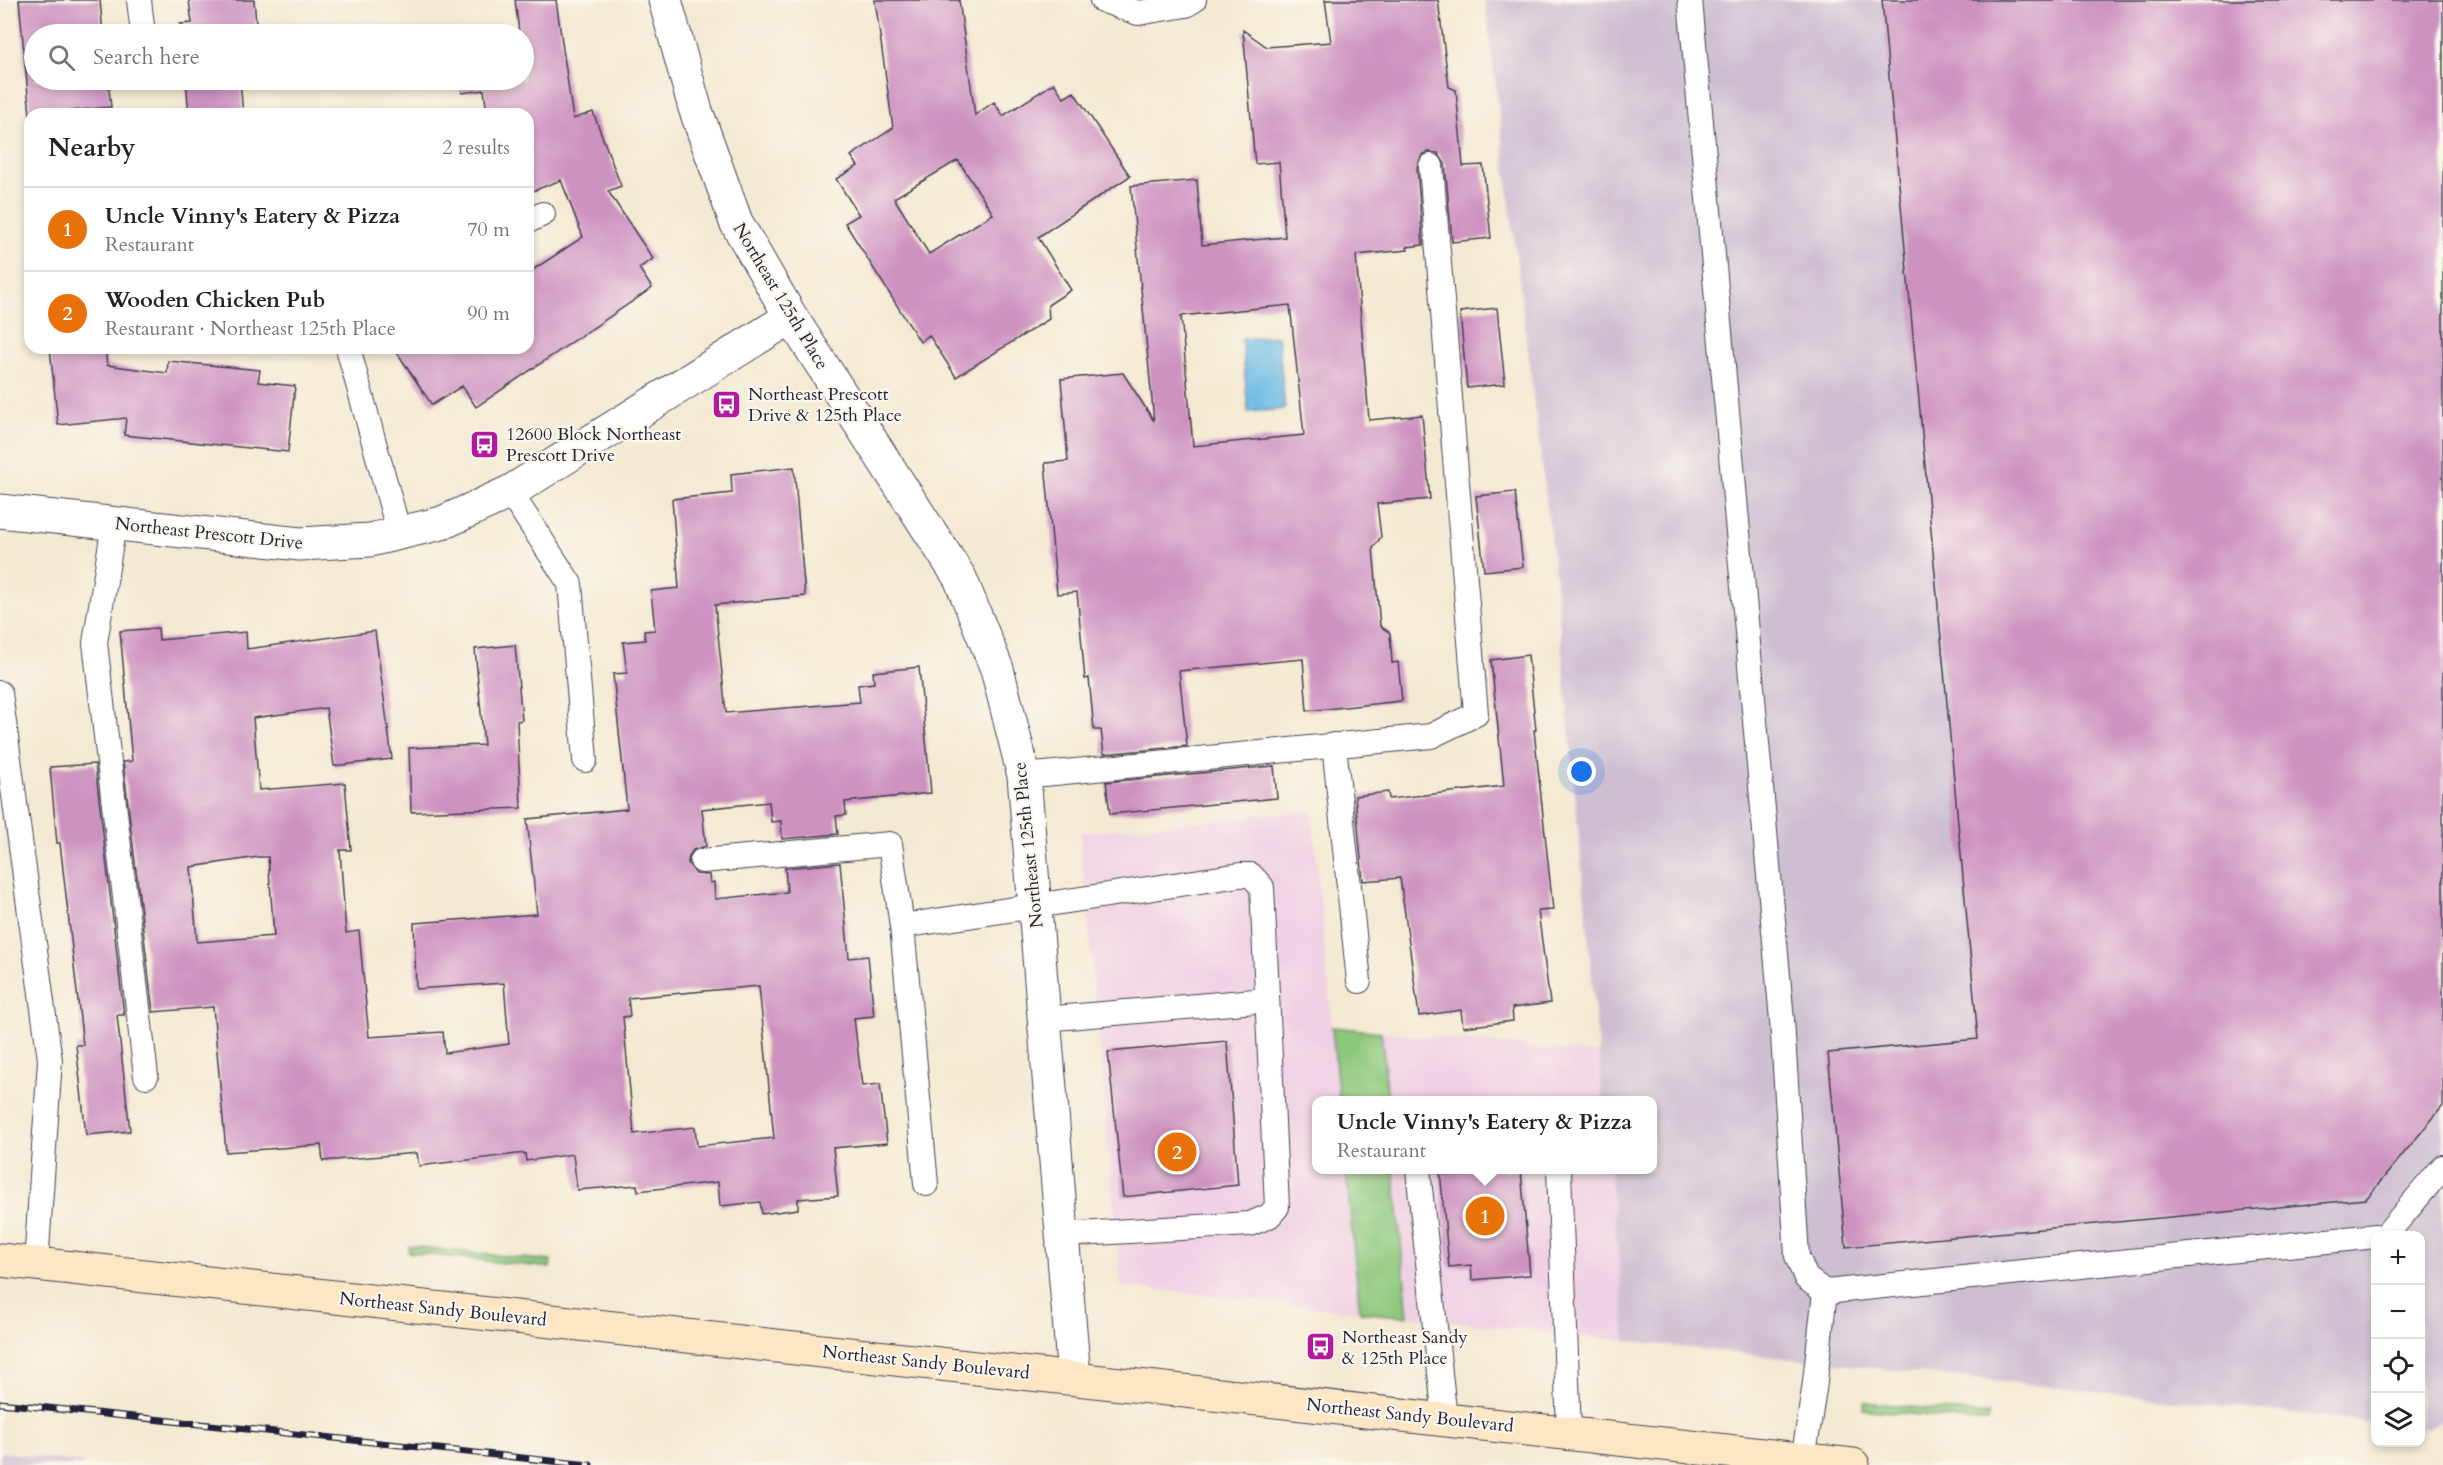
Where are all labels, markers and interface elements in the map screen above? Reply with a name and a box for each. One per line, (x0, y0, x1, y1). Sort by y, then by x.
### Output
search box (24, 24, 534, 90)
icon: search (45, 41, 78, 74)
text: Search here (93, 42, 200, 72)
text: Nearby (48, 130, 136, 165)
text: 2 results (442, 134, 510, 161)
text: Uncle Vinny's Eatery & Pizza (105, 201, 400, 231)
text: 1 (62, 216, 73, 243)
text: 70 m (467, 216, 510, 243)
street label: Northeast 125th Place (727, 218, 834, 374)
text: Restaurant (105, 231, 194, 258)
text: Wooden Chicken Pub (105, 285, 325, 315)
text: 2 (62, 300, 73, 327)
text: 90 m (467, 300, 510, 327)
text: Restaurant · Northeast 125th Place (105, 315, 396, 342)
place label: Northeast Prescott Drive & 125th Place (748, 382, 902, 428)
bus stop icon: Northeast Prescott Drive & 125th Place (711, 388, 743, 420)
place label: 12600 Block Northeast Prescott Drive (506, 422, 681, 468)
bus stop icon: 12600 Block Northeast Prescott Drive (469, 428, 501, 460)
street label: Northeast Prescott Drive (114, 511, 304, 556)
your location (1567, 757, 1596, 786)
street label: Northeast 125th Place (1007, 761, 1050, 929)
popup (1312, 1096, 1657, 1174)
text: Uncle Vinny's Eatery & Pizza (1337, 1107, 1632, 1137)
pin: 2 (1158, 1130, 1196, 1174)
text: Restaurant (1337, 1137, 1426, 1164)
pin: 1 (1466, 1194, 1504, 1238)
map controls (2371, 1231, 2425, 1447)
button: + (2371, 1231, 2425, 1285)
button: − (2371, 1285, 2425, 1339)
street label: Northeast Sandy Boulevard (338, 1286, 548, 1333)
place label: Northeast Sandy & 125th Place (1342, 1325, 1468, 1371)
bus stop icon: Northeast Sandy & 125th Place (1305, 1331, 1337, 1363)
street label: Northeast Sandy Boulevard (821, 1339, 1031, 1386)
button: locate (2371, 1339, 2425, 1393)
street label: Northeast Sandy Boulevard (1305, 1392, 1515, 1439)
button: layers (2371, 1393, 2425, 1447)

